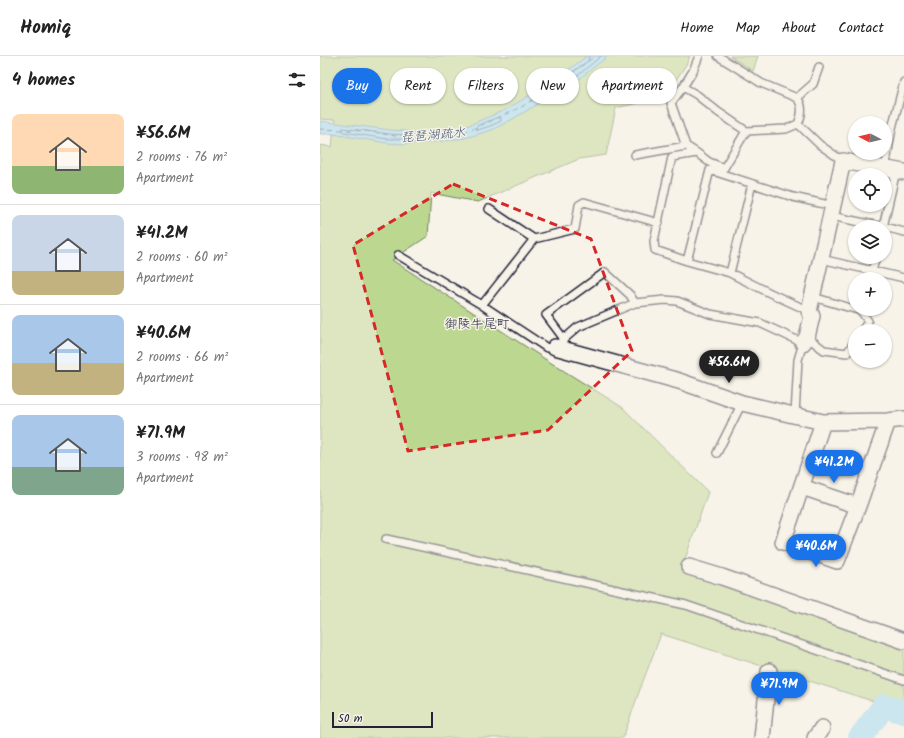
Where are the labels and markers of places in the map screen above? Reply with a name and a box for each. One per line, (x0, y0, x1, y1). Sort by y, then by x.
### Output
pin: ¥56.6M (696, 350, 762, 384)
pin: ¥41.2M (801, 450, 867, 484)
pin: ¥40.6M (783, 534, 849, 568)
pin: ¥71.9M (746, 672, 812, 706)

